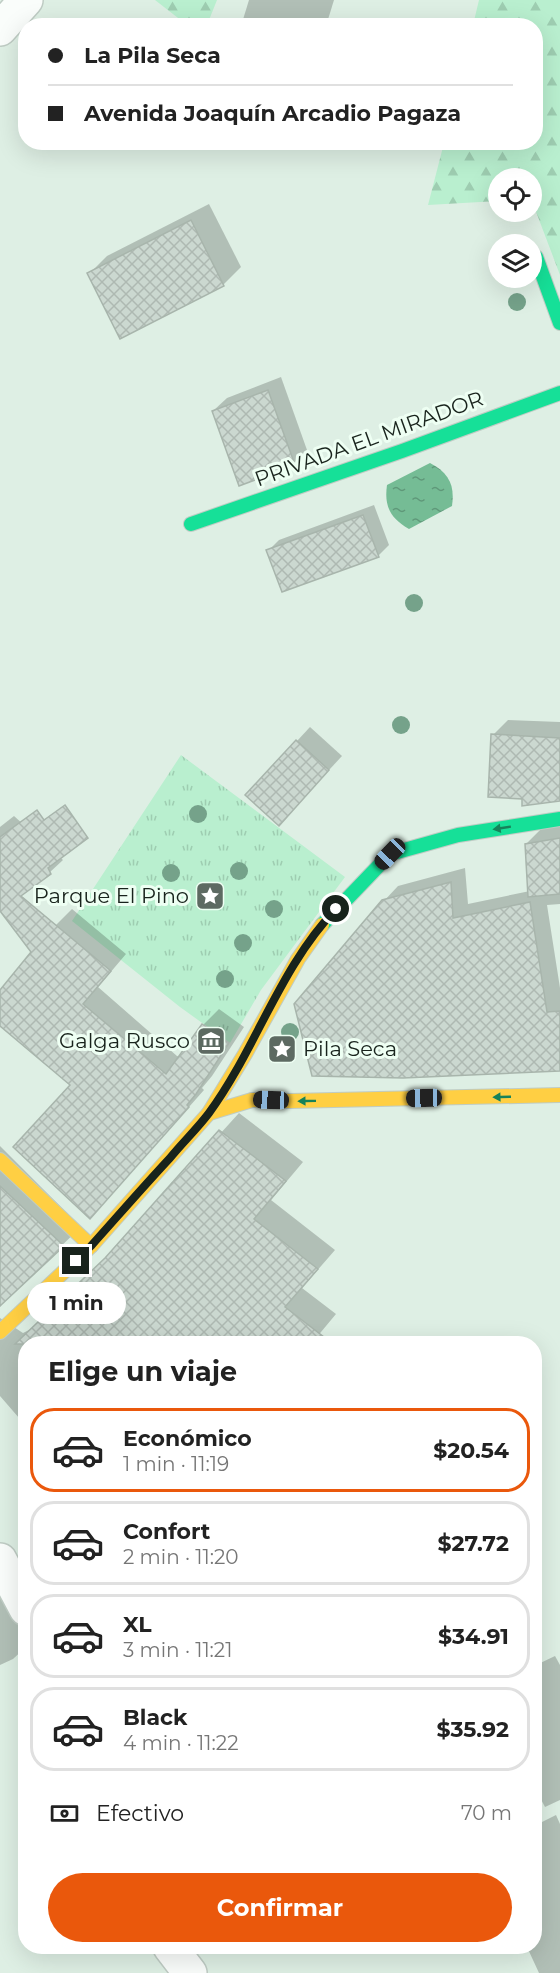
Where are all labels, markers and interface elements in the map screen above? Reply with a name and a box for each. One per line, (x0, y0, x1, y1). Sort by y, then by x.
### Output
text: La Pila Seca (84, 42, 221, 69)
text: Avenida Joaquín Arcadio Pagaza (84, 100, 461, 127)
map controls (488, 168, 542, 288)
button: locate (488, 168, 542, 222)
button: layers (488, 234, 542, 288)
street label: PRIVADA EL MIRADOR (251, 385, 487, 492)
one-way arrow (493, 824, 512, 833)
car (371, 835, 409, 873)
place icon: Parque El Pino (194, 880, 226, 912)
place label: Parque El Pino (34, 883, 189, 908)
route start (322, 895, 349, 922)
museum icon: Galga Rusco (195, 1025, 227, 1057)
place label: Galga Rusco (59, 1028, 190, 1053)
place icon: Pila Seca (266, 1033, 298, 1065)
place label: Pila Seca (303, 1036, 397, 1061)
car (406, 1089, 442, 1107)
car (253, 1090, 289, 1110)
one-way arrow (492, 1092, 511, 1101)
one-way arrow (297, 1096, 316, 1105)
route end (62, 1247, 89, 1274)
callout: 1 min (26, 1282, 125, 1324)
text: 1 min (49, 1291, 104, 1315)
text: Elige un viaje (48, 1355, 237, 1388)
icon: car (51, 1423, 105, 1477)
text: Económico (123, 1425, 252, 1452)
text: $20.54 (433, 1437, 509, 1464)
text: 1 min · 11:19 (123, 1452, 229, 1476)
icon: car (51, 1516, 105, 1570)
text: Confort (123, 1518, 210, 1545)
text: $27.72 (437, 1530, 509, 1557)
text: 2 min · 11:20 (123, 1545, 238, 1569)
icon: car (51, 1609, 105, 1663)
text: XL (123, 1611, 152, 1638)
text: $34.91 (438, 1623, 509, 1650)
text: 3 min · 11:21 (123, 1638, 232, 1662)
icon: car (51, 1702, 105, 1756)
text: Black (123, 1704, 187, 1731)
text: $35.92 (436, 1716, 509, 1743)
text: 4 min · 11:22 (123, 1731, 239, 1755)
icon: cash (48, 1797, 81, 1830)
text: Efectivo (96, 1800, 184, 1827)
text: 70 m (461, 1801, 512, 1825)
button: Confirmar (48, 1873, 512, 1942)

